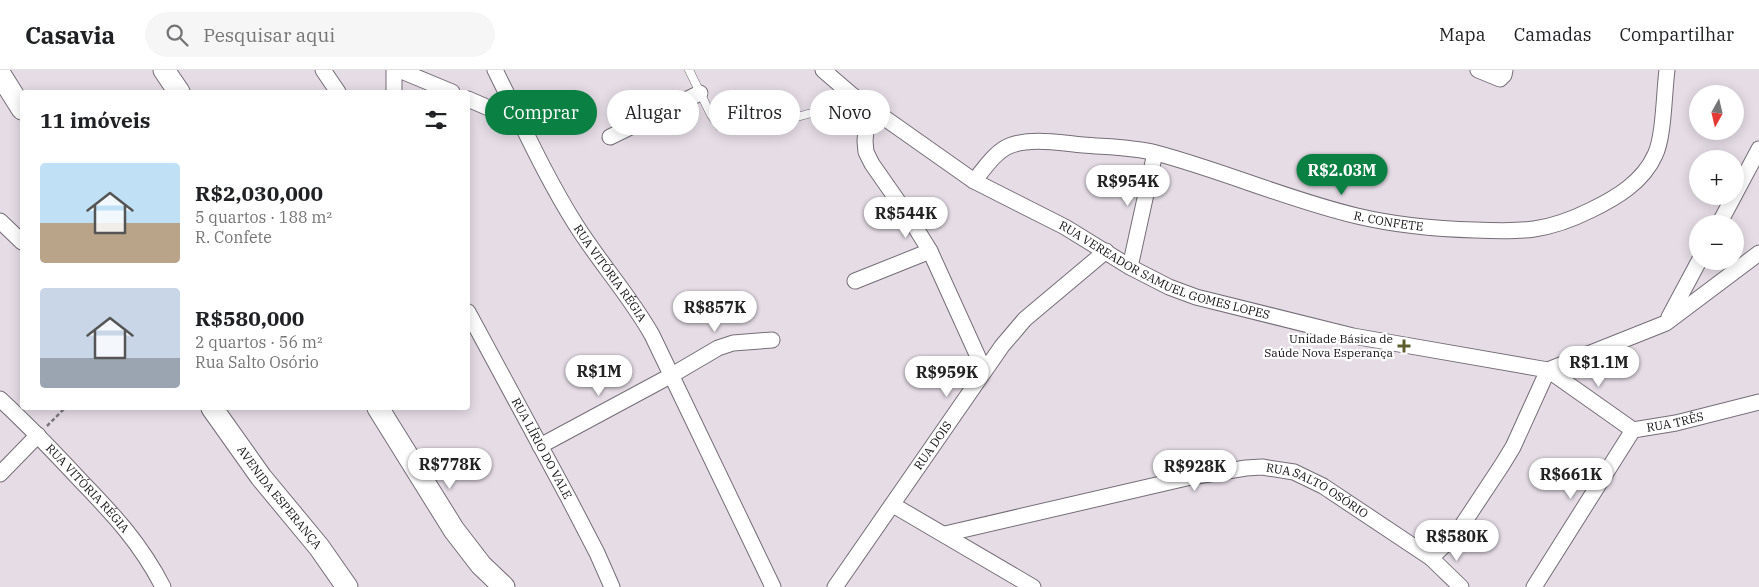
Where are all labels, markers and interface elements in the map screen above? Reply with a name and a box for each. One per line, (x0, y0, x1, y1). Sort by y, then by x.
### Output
search box (145, 12, 495, 57)
text: Casavia (25, 19, 115, 51)
icon: search (163, 21, 191, 49)
text: Pesquisar aqui (203, 23, 335, 47)
text: Mapa (1439, 23, 1486, 46)
text: Camadas (1514, 23, 1592, 46)
text: Compartilhar (1620, 23, 1734, 46)
north arrow (1689, 85, 1744, 140)
map controls (1689, 85, 1744, 270)
chip: Comprar (485, 90, 597, 135)
chip: Alugar (607, 90, 699, 135)
chip: Filtros (709, 90, 800, 135)
chip: Novo (810, 90, 890, 135)
text: 11 imóveis (40, 106, 151, 134)
icon: filters (422, 106, 450, 134)
button: + (1689, 150, 1744, 205)
pin: R$2.03M (1296, 154, 1388, 196)
text: R$2.03M (1308, 160, 1376, 180)
pin: R$954K (1087, 164, 1169, 207)
text: R$954K (1097, 171, 1159, 191)
text: R$2,030,000 (195, 179, 323, 207)
icon: home (80, 183, 140, 243)
pin: R$544K (865, 196, 947, 239)
text: R$544K (875, 203, 937, 223)
text: 5 quartos · 188 m² (195, 207, 332, 227)
street label: R. CONFETE (1352, 207, 1424, 234)
button: − (1689, 215, 1744, 270)
street label: RUA VEREADOR SAMUEL GOMES LOPES (1057, 217, 1272, 322)
street label: RUA VITÓRIA RÉGIA (571, 222, 651, 325)
text: R. Confete (195, 227, 272, 247)
pin: R$857K (674, 290, 756, 333)
text: R$857K (684, 297, 746, 317)
text: R$580,000 (195, 304, 304, 332)
icon: home (80, 308, 140, 368)
place label: Unidade Básica de Saúde Nova Esperança (1264, 331, 1393, 360)
text: 2 quartos · 56 m² (195, 332, 323, 352)
marker: Unidade Básica de Saúde Nova Esperança (1397, 339, 1411, 353)
pin: R$1.1M (1558, 346, 1640, 388)
text: Rua Salto Osório (195, 352, 319, 372)
text: R$1.1M (1569, 352, 1629, 372)
pin: R$1M (569, 354, 629, 397)
pin: R$959K (906, 356, 988, 398)
text: R$1M (576, 361, 622, 381)
text: R$959K (916, 362, 978, 382)
street label: RUA LÍRIO DO VALE (509, 395, 576, 501)
street label: RUA TRÊS (1645, 408, 1705, 435)
street label: RUA DOIS (910, 418, 955, 473)
street label: RUA VITÓRIA RÉGIA (43, 440, 133, 536)
street label: AVENIDA ESPERANÇA (234, 443, 326, 552)
pin: R$778K (409, 448, 491, 490)
pin: R$928K (1154, 450, 1236, 492)
text: R$778K (419, 454, 481, 474)
text: R$928K (1164, 456, 1226, 476)
pin: R$661K (1530, 458, 1612, 500)
street label: RUA SALTO OSÓRIO (1265, 460, 1371, 521)
text: R$661K (1540, 464, 1602, 484)
pin: R$580K (1416, 520, 1498, 562)
text: R$580K (1426, 526, 1488, 546)

